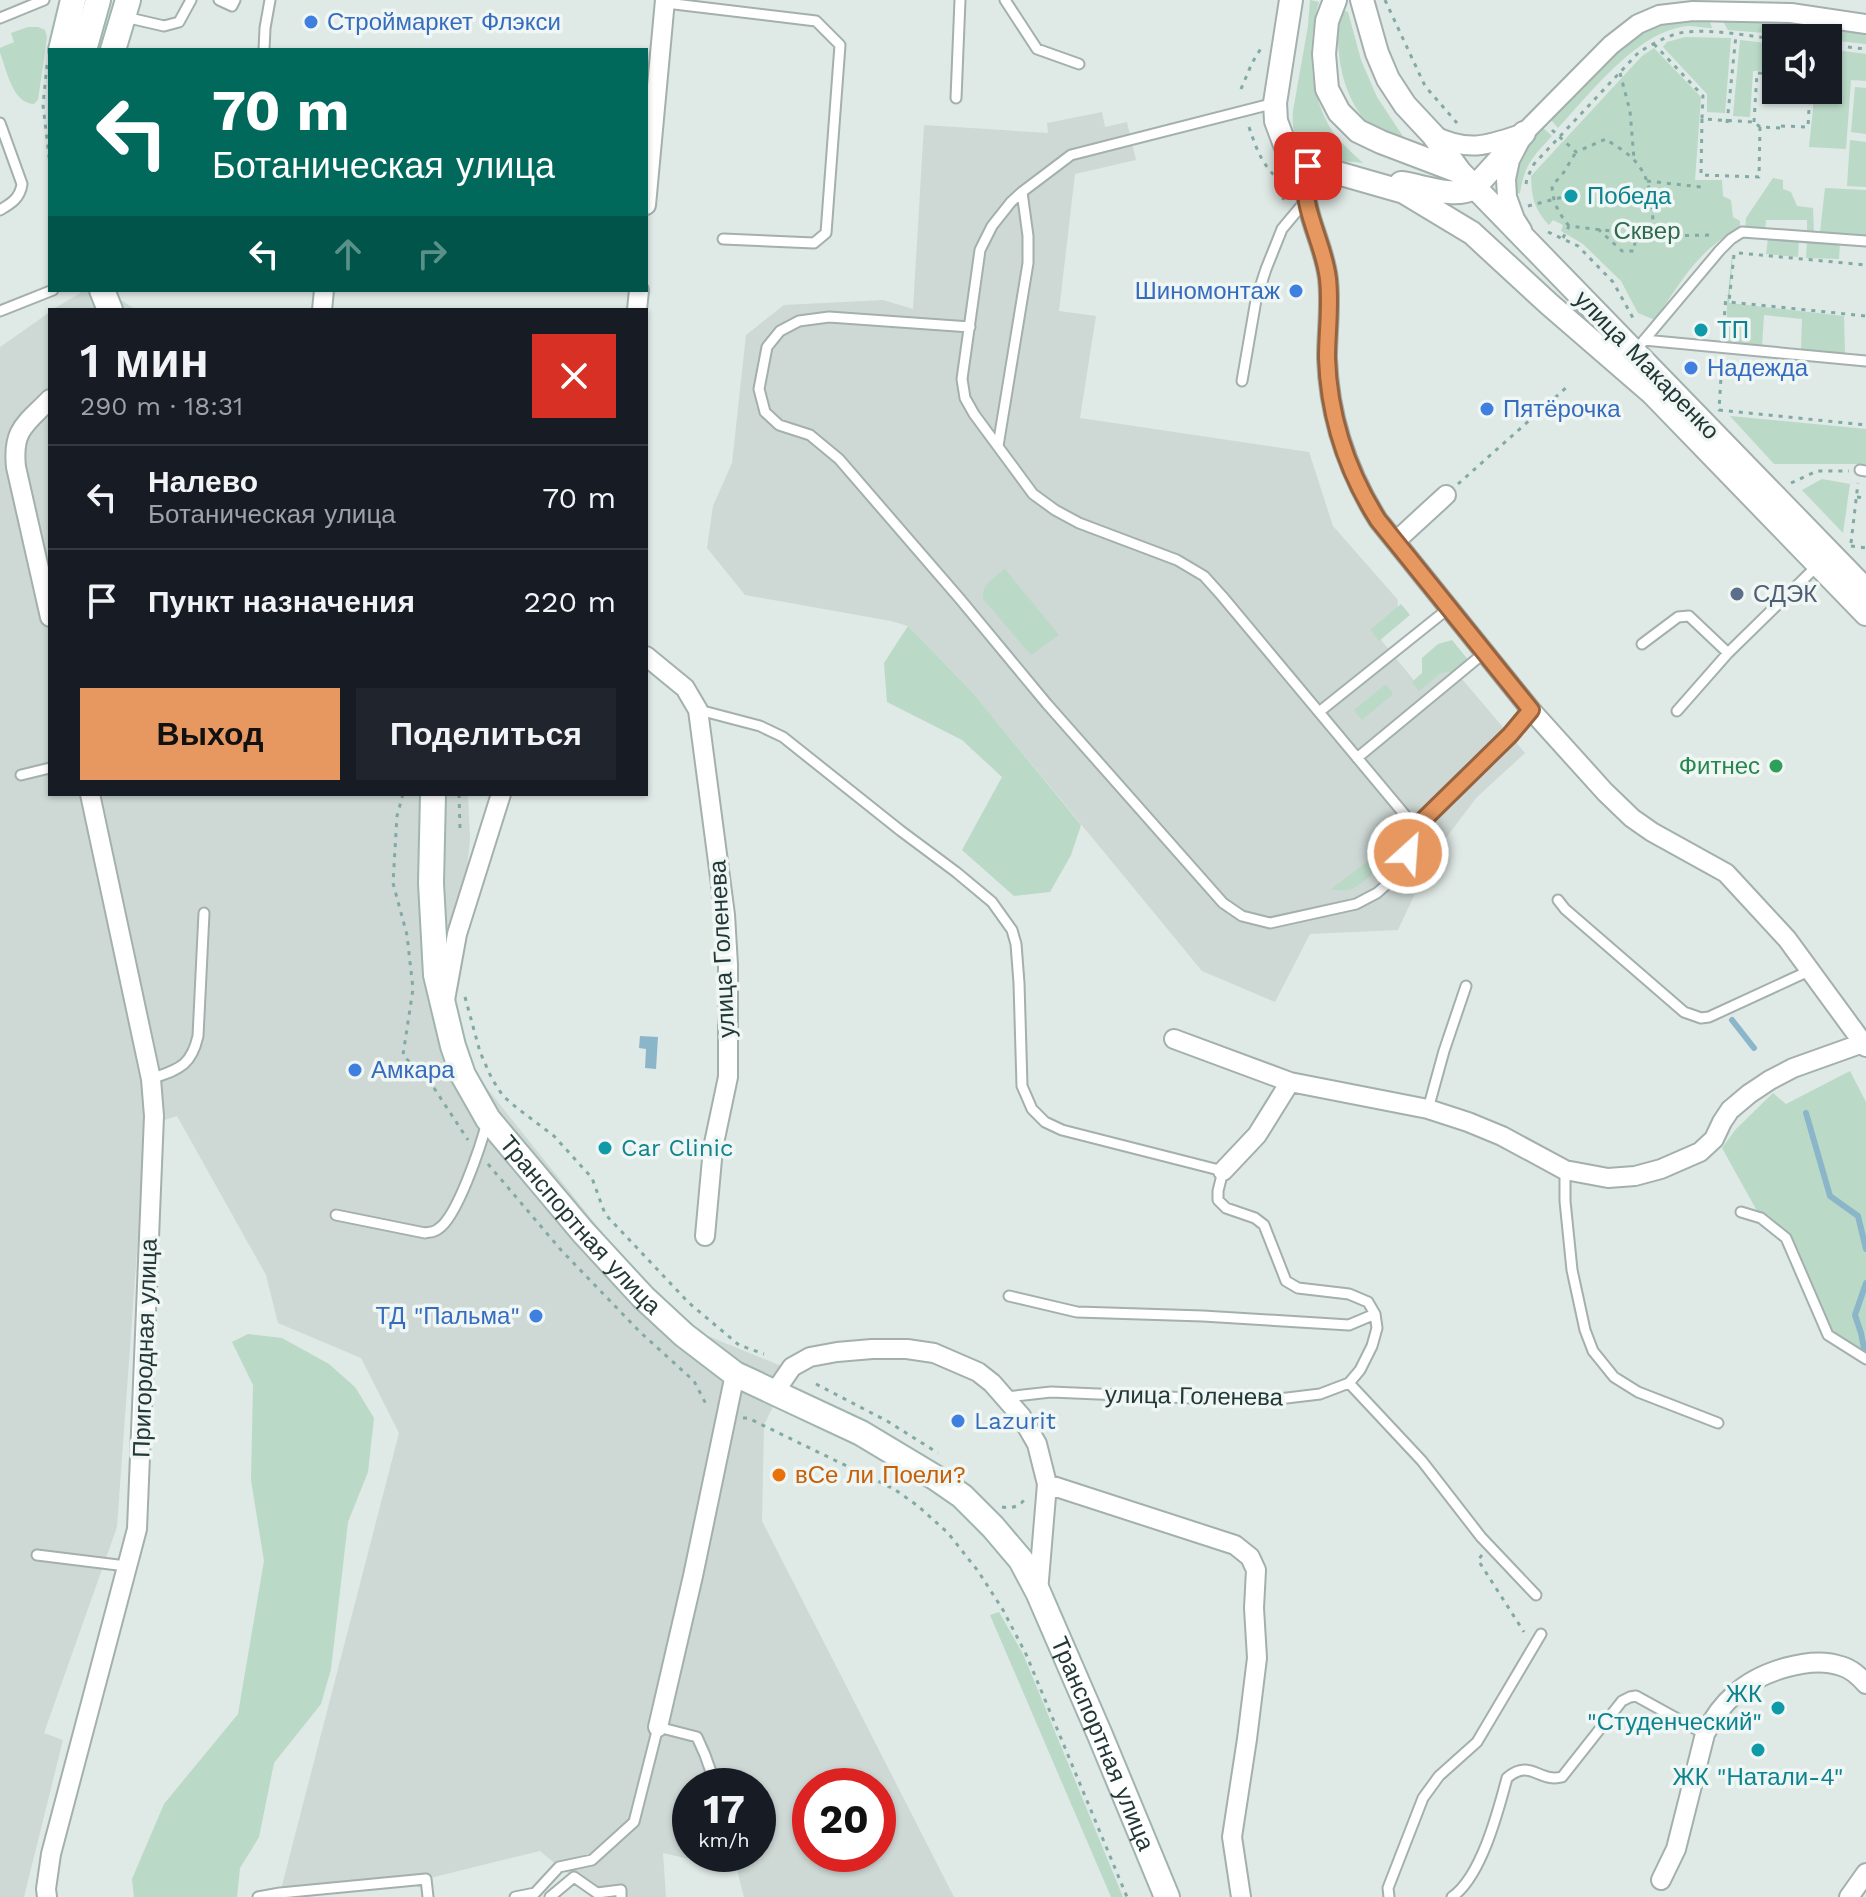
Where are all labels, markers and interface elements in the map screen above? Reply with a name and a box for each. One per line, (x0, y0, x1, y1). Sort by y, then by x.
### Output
place label: Строймаркет Флэкси (327, 8, 561, 36)
marker: Строймаркет Флэкси (302, 13, 320, 31)
map controls (1762, 24, 1842, 104)
button: sound (1762, 24, 1842, 104)
text: 70 m (212, 78, 349, 144)
icon: left (80, 80, 184, 184)
pin (1274, 132, 1342, 200)
icon: arrive (1286, 144, 1330, 188)
text: Ботаническая улица (212, 145, 555, 187)
place label: Победа (1587, 182, 1672, 210)
marker: Победа (1562, 187, 1580, 205)
park label: Сквер (1613, 217, 1681, 245)
icon: left (242, 232, 286, 276)
icon: ahead (326, 232, 370, 276)
icon: right (410, 232, 454, 276)
place label: Шиномонтаж (1135, 277, 1280, 305)
marker: Шиномонтаж (1287, 282, 1305, 300)
street label: улица Макаренко (1569, 285, 1725, 445)
place label: ТП (1717, 316, 1749, 344)
marker: ТП (1692, 321, 1710, 339)
text: 1 мин (80, 332, 209, 389)
button: close (532, 334, 616, 418)
place label: Надежда (1707, 354, 1809, 382)
marker: Надежда (1682, 359, 1700, 377)
text: 290 m · 18:31 (80, 391, 243, 421)
place label: Пятёрочка (1503, 395, 1621, 423)
marker: Пятёрочка (1478, 400, 1496, 418)
text: Налево (148, 464, 258, 499)
icon: left (80, 475, 124, 519)
text: 70 m (542, 480, 616, 515)
text: Ботаническая улица (148, 499, 396, 529)
icon: arrive (80, 579, 124, 623)
place label: СДЭК (1753, 580, 1817, 608)
text: Пункт назначения (148, 584, 415, 619)
text: 220 m (524, 584, 616, 619)
marker: СДЭК (1728, 585, 1746, 603)
button: Выход (80, 688, 340, 780)
button: Поделиться (356, 688, 616, 780)
place label: Фитнес (1679, 752, 1760, 780)
marker: Фитнес (1767, 757, 1785, 775)
position arrow (1366, 811, 1450, 895)
street label: улица Голенева (703, 859, 741, 1039)
place label: Амкара (371, 1056, 455, 1084)
marker: Амкара (346, 1061, 364, 1079)
street label: Транспортная улица (494, 1130, 667, 1321)
place label: Car Clinic (621, 1134, 733, 1162)
marker: Car Clinic (596, 1139, 614, 1157)
street label: Пригородная улица (127, 1237, 163, 1458)
place label: ТД "Пальма" (375, 1302, 520, 1330)
marker: ТД "Пальма" (527, 1307, 545, 1325)
street label: улица Голенева (1105, 1380, 1284, 1412)
place label: Lazurit (974, 1407, 1056, 1435)
marker: Lazurit (949, 1412, 967, 1430)
place label: вСе ли Поели? (795, 1461, 966, 1489)
marker: вСе ли Поели? (770, 1466, 788, 1484)
street label: Транспортная улица (1045, 1632, 1160, 1855)
place label: ЖК "Студенческий" (1587, 1680, 1762, 1736)
marker: ЖК "Студенческий" (1769, 1699, 1787, 1717)
marker: ЖК "Натали-4" (1749, 1741, 1767, 1759)
place label: ЖК "Натали-4" (1672, 1763, 1844, 1791)
speed limit sign: 20 (792, 1768, 896, 1872)
text: 17 (703, 1786, 745, 1833)
text: km/h (698, 1828, 750, 1852)

